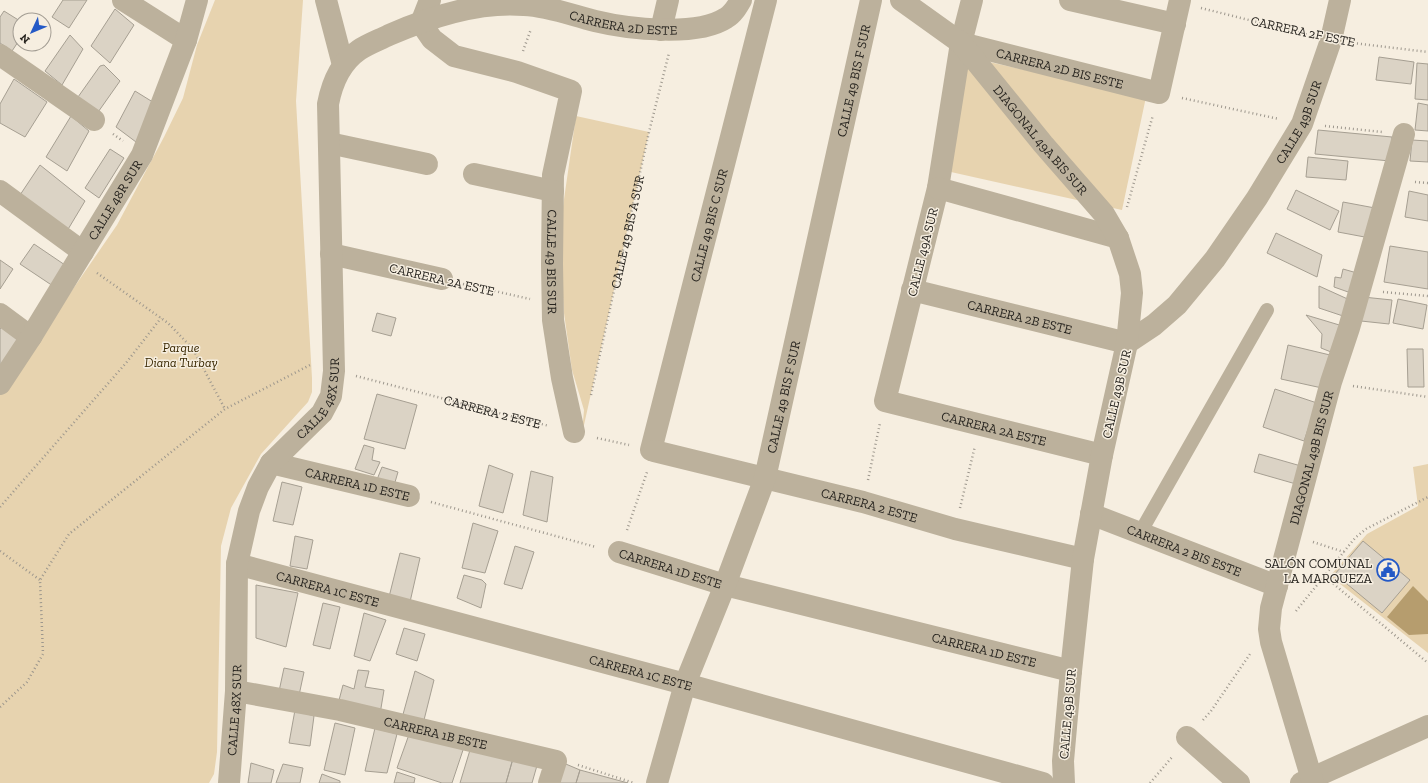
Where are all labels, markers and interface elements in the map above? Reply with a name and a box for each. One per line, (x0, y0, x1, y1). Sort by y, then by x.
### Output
street label: CARRERA 2D ESTE (568, 7, 678, 38)
north arrow (12, 12, 52, 52)
street label: CARRERA 2F ESTE (1249, 13, 1357, 50)
street label: CALLE 49 BIS F SUR (834, 23, 873, 138)
text: N (17, 31, 33, 46)
street label: CARRERA 2D BIS ESTE (995, 45, 1125, 92)
street label: CALLE 49B SUR (1273, 79, 1324, 167)
street label: DIAGONAL 49A BIS SUR (990, 82, 1090, 198)
street label: CALLE 48R SUR (85, 157, 145, 243)
street label: CALLE 49 BIS C SUR (687, 167, 731, 283)
street label: CALLE 49 BIS A SUR (608, 174, 647, 290)
street label: CALLE 49A SUR (904, 206, 941, 298)
street label: CALLE 49 BIS SUR (544, 209, 560, 314)
street label: CARRERA 2A ESTE (388, 260, 496, 299)
street label: CARRERA 2B ESTE (966, 297, 1074, 337)
street label: CALLE 49 BIS F SUR (764, 339, 803, 455)
park label: Parque Diana Turbay (144, 340, 218, 370)
street label: CALLE 49B SUR (1099, 348, 1134, 440)
street label: CALLE 48X SUR (293, 358, 342, 442)
street label: DIAGONAL 49B BIS SUR (1286, 389, 1336, 526)
street label: CARRERA 2 ESTE (442, 392, 543, 432)
street label: CARRERA 2A ESTE (940, 408, 1048, 449)
street label: CARRERA 1D ESTE (304, 464, 412, 504)
street label: CARRERA 2 ESTE (819, 485, 920, 526)
street label: CARRERA 2 BIS ESTE (1125, 522, 1244, 580)
street label: CARRERA 1D ESTE (617, 545, 724, 592)
place label: SALÓN COMUNAL LA MARQUEZA (1265, 556, 1373, 586)
public building icon: SALÓN COMUNAL LA MARQUEZA (1375, 557, 1401, 583)
street label: CARRERA 1C ESTE (275, 568, 381, 610)
street label: CARRERA 1D ESTE (930, 630, 1038, 670)
street label: CARRERA 1C ESTE (587, 652, 694, 694)
street label: CALLE 48X SUR (224, 665, 244, 756)
street label: CALLE 49B SUR (1056, 668, 1079, 760)
street label: CARRERA 1B ESTE (382, 714, 489, 753)

